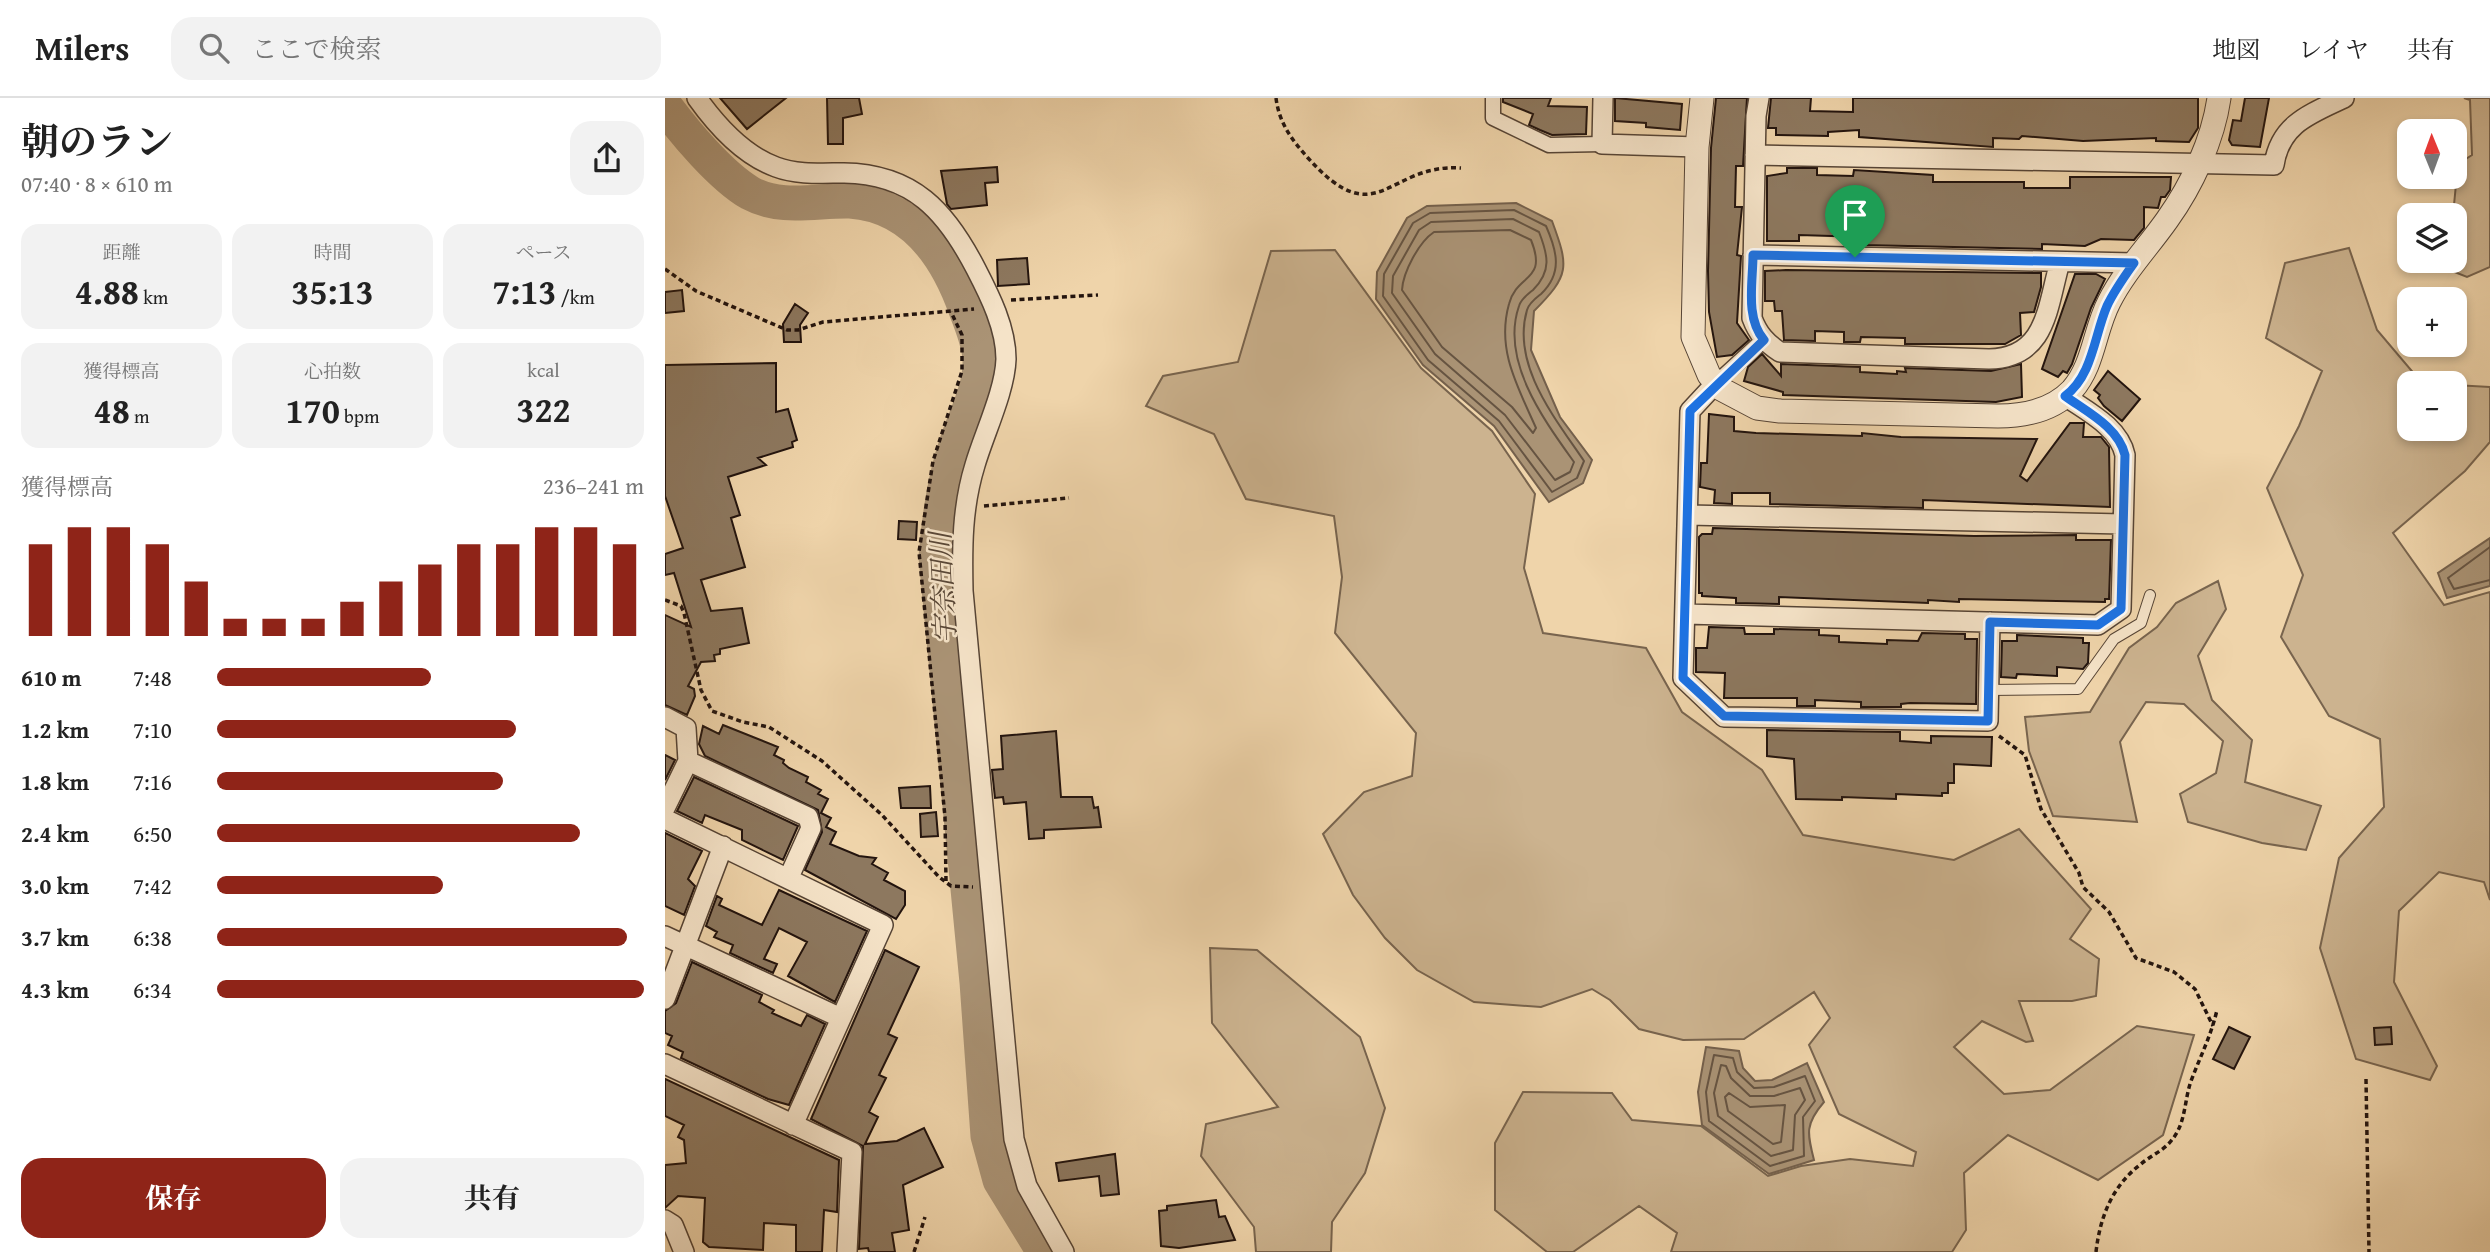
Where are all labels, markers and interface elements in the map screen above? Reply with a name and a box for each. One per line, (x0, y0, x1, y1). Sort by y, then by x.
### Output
search box (171, 17, 661, 80)
text: Milers (35, 24, 129, 72)
icon: search (195, 29, 233, 67)
text: ここで検索 (251, 29, 381, 68)
text: 地図 (2212, 32, 2260, 67)
text: レイヤ (2298, 32, 2369, 67)
text: 共有 (2407, 32, 2455, 67)
text: 朝のラン (21, 113, 173, 169)
north arrow (2397, 119, 2467, 189)
map controls (2397, 119, 2467, 441)
button: share (570, 121, 644, 195)
text: 07:40 · 8 × 610 m (21, 167, 173, 200)
pin (1825, 185, 1885, 257)
icon: arrive (1836, 196, 1874, 234)
button: layers (2397, 203, 2467, 273)
text: 距離 (102, 238, 141, 266)
text: 時間 (313, 238, 352, 266)
text: ペース (515, 238, 572, 266)
text: 4.88 (75, 266, 139, 317)
text: 35:13 (291, 266, 374, 317)
text: 7:13 (492, 266, 556, 317)
text: km (139, 283, 168, 311)
text: /km (556, 283, 595, 311)
button: + (2397, 287, 2467, 357)
text: kcal (527, 356, 560, 384)
text: 獲得標高 (83, 357, 160, 385)
text: 心拍数 (304, 357, 361, 385)
button: − (2397, 371, 2467, 441)
text: 322 (516, 384, 571, 435)
text: 48 (94, 385, 130, 436)
text: 170 (285, 385, 340, 436)
text: m (130, 402, 149, 430)
text: bpm (340, 402, 380, 430)
text: 236–241 m (543, 469, 644, 502)
text: 獲得標高 (21, 470, 113, 503)
water label: 宇奈田川 (918, 528, 965, 645)
text: 610 m (21, 661, 82, 694)
text: 7:48 (133, 661, 172, 694)
text: 1.2 km (21, 713, 89, 746)
text: 7:10 (133, 713, 172, 746)
text: 1.8 km (21, 765, 89, 798)
text: 7:16 (133, 765, 172, 798)
text: 2.4 km (21, 817, 89, 850)
text: 6:50 (133, 817, 172, 850)
text: 3.0 km (21, 869, 89, 902)
text: 7:42 (133, 869, 172, 902)
text: 3.7 km (21, 921, 89, 954)
text: 6:38 (133, 921, 172, 954)
text: 4.3 km (21, 973, 89, 1006)
text: 6:34 (133, 973, 172, 1006)
button: 保存 (21, 1158, 326, 1238)
button: 共有 (340, 1158, 644, 1238)

